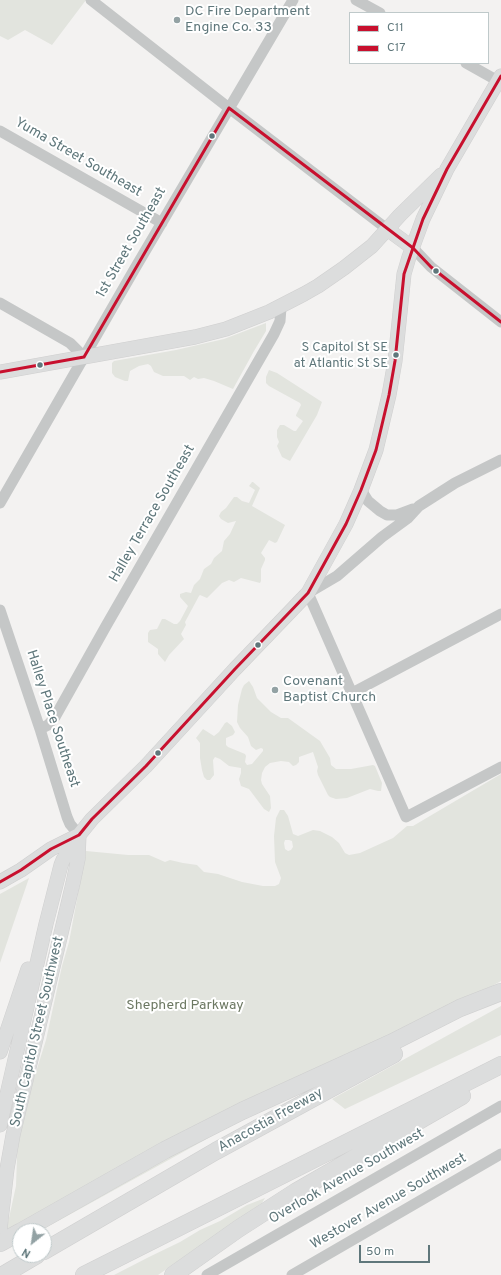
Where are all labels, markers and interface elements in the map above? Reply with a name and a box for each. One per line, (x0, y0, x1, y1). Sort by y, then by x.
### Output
place label: DC Fire Department Engine Co. 33 (185, 4, 310, 36)
legend (349, 12, 489, 64)
marker: DC Fire Department Engine Co. 33 (172, 15, 182, 25)
text: C11 (387, 20, 404, 36)
text: C17 (387, 40, 405, 56)
street label: Yuma Street Southeast (11, 115, 145, 201)
unlabelled marker (207, 131, 217, 141)
street label: 1st Street Southeast (93, 185, 171, 301)
unlabelled marker (431, 266, 441, 276)
place label: S Capitol St SE at Atlantic St SE (294, 340, 388, 371)
marker: S Capitol St SE at Atlantic St SE (391, 350, 401, 360)
unlabelled marker (35, 360, 45, 370)
street label: Halley Terrace Southeast (107, 442, 199, 586)
unlabelled marker (253, 640, 263, 650)
street label: Halley Place Southeast (22, 648, 82, 790)
place label: Covenant Baptist Church (283, 674, 376, 706)
marker: Covenant Baptist Church (270, 685, 280, 695)
unlabelled marker (153, 748, 163, 758)
street label: South Capitol Street Southwest (8, 935, 68, 1129)
park label: Shepherd Parkway (126, 998, 244, 1014)
street label: Anacostia Freeway (216, 1085, 326, 1157)
street label: Overlook Avenue Southwest (267, 1126, 427, 1228)
street label: Westover Avenue Southwest (308, 1150, 470, 1254)
north arrow (12, 1223, 52, 1263)
scale bar (361, 1237, 432, 1263)
text: N (20, 1244, 33, 1261)
text: 50 m (366, 1244, 394, 1260)

